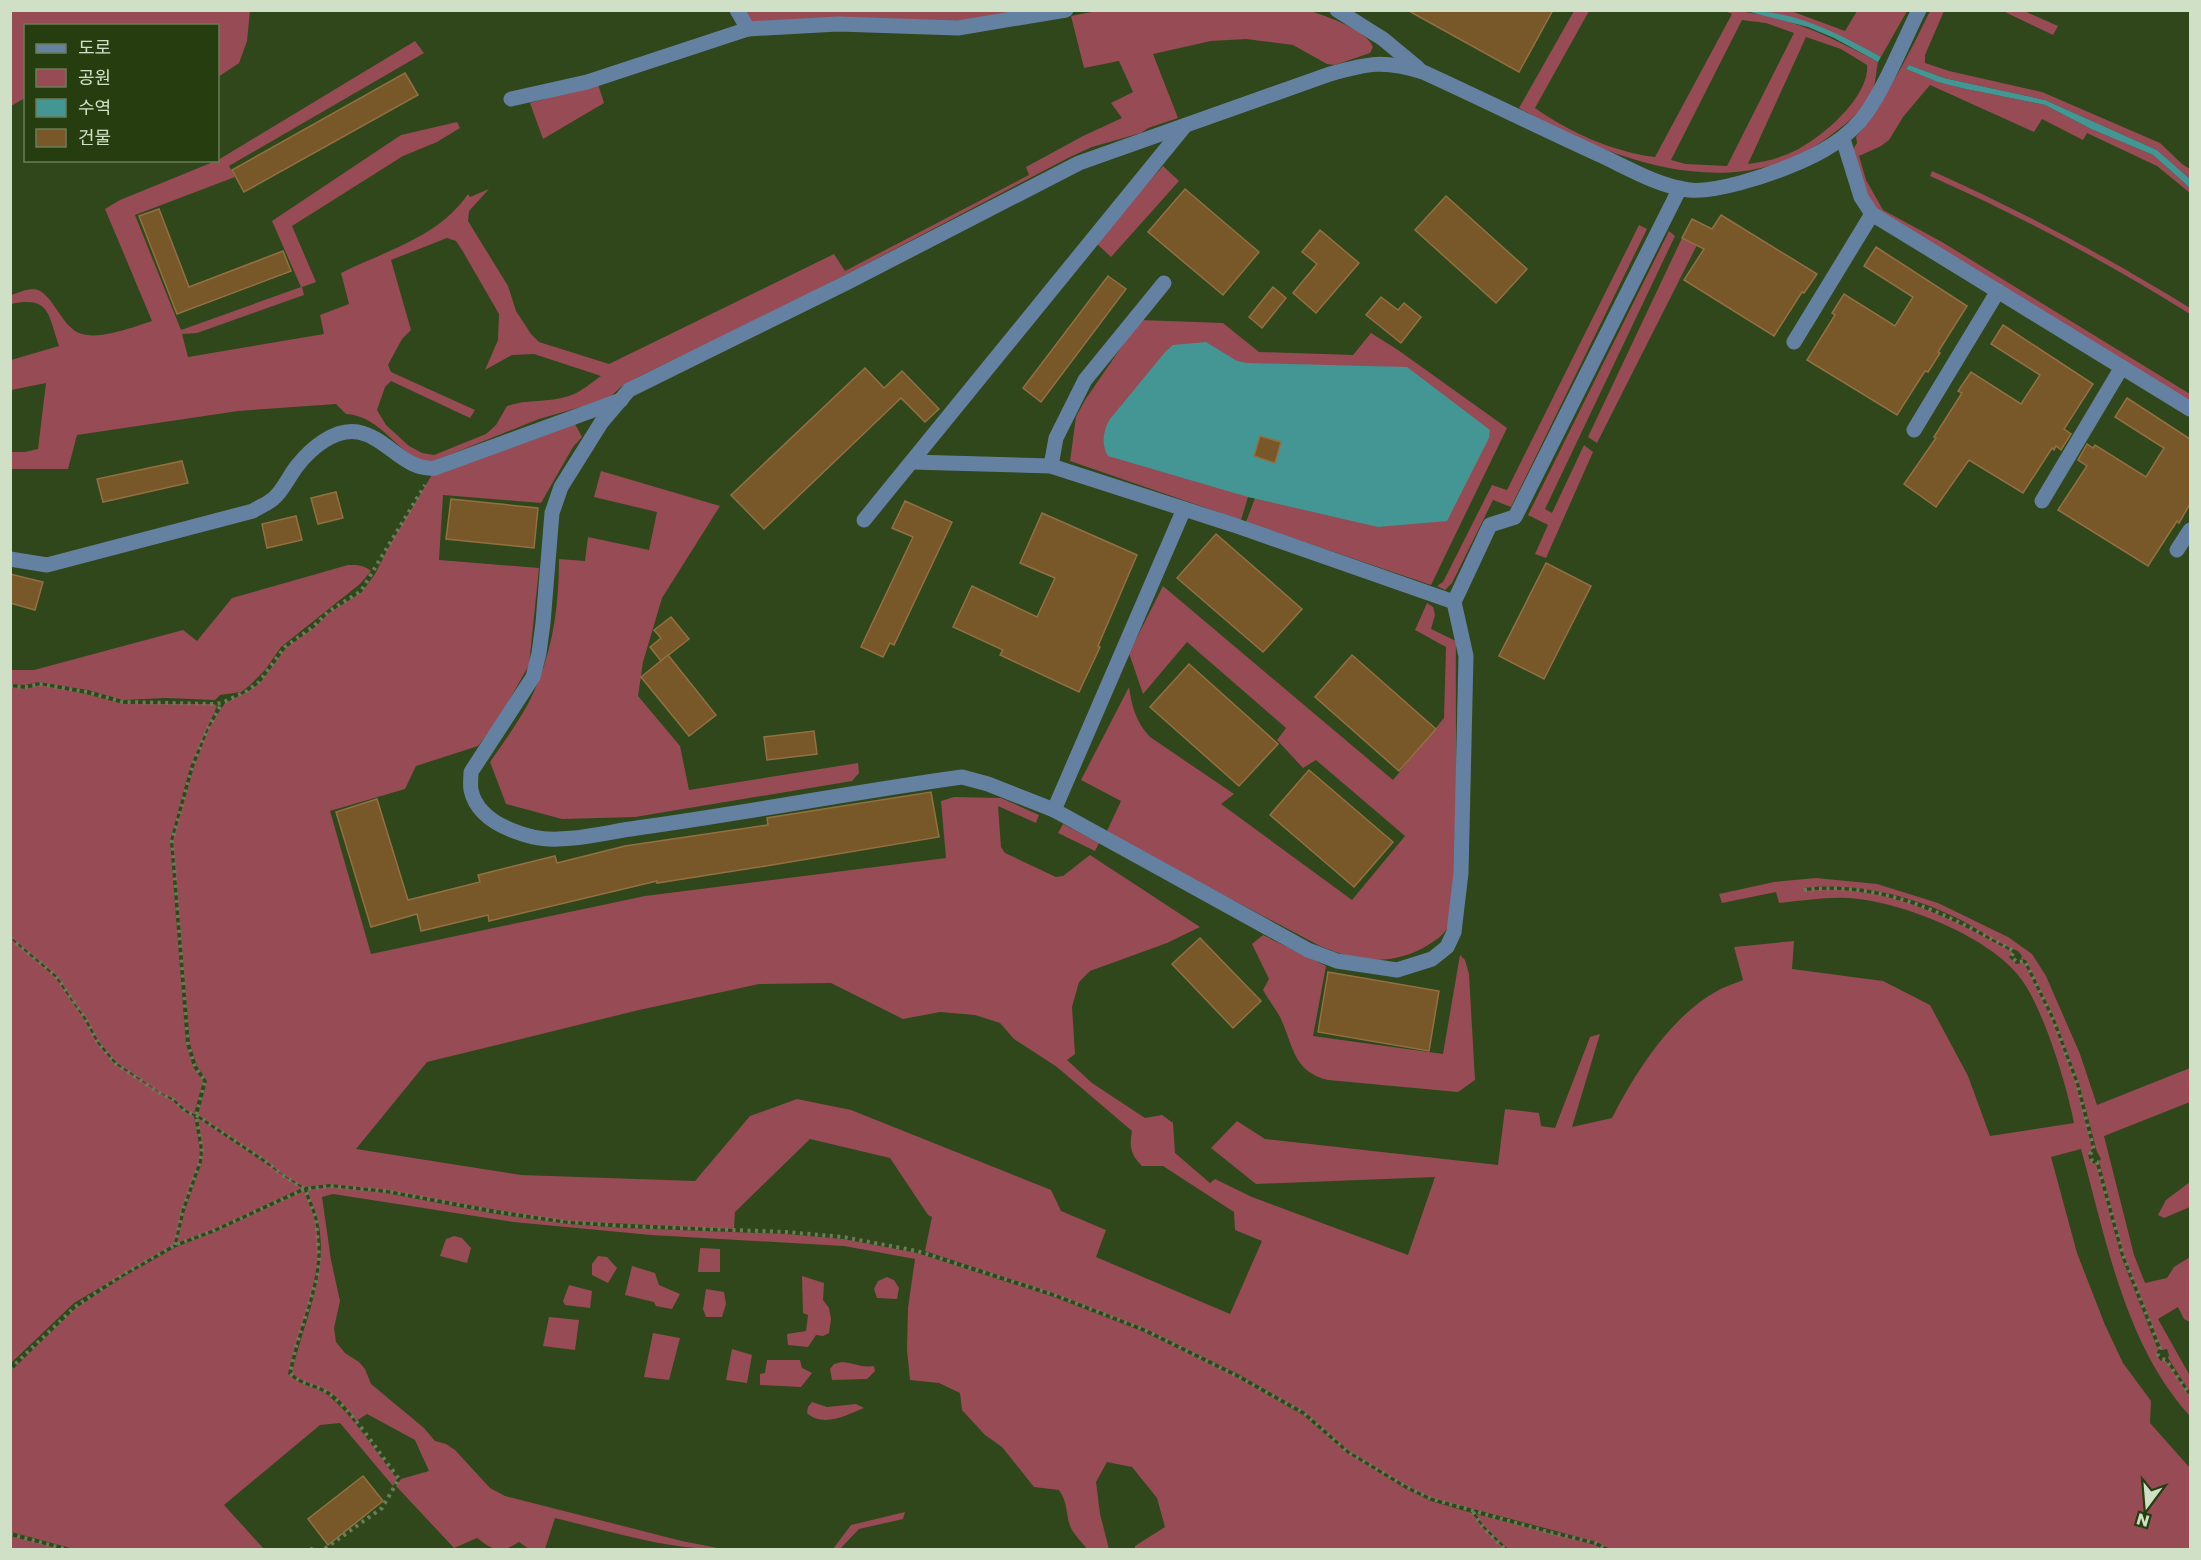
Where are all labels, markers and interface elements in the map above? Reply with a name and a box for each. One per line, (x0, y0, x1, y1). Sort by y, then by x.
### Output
legend (24, 24, 219, 162)
text: 도로 (78, 35, 111, 60)
text: 공원 (78, 65, 111, 90)
text: 수역 (78, 95, 111, 120)
text: 건물 (78, 125, 111, 150)
north arrow (2117, 1476, 2177, 1536)
text: N (2134, 1507, 2152, 1533)

